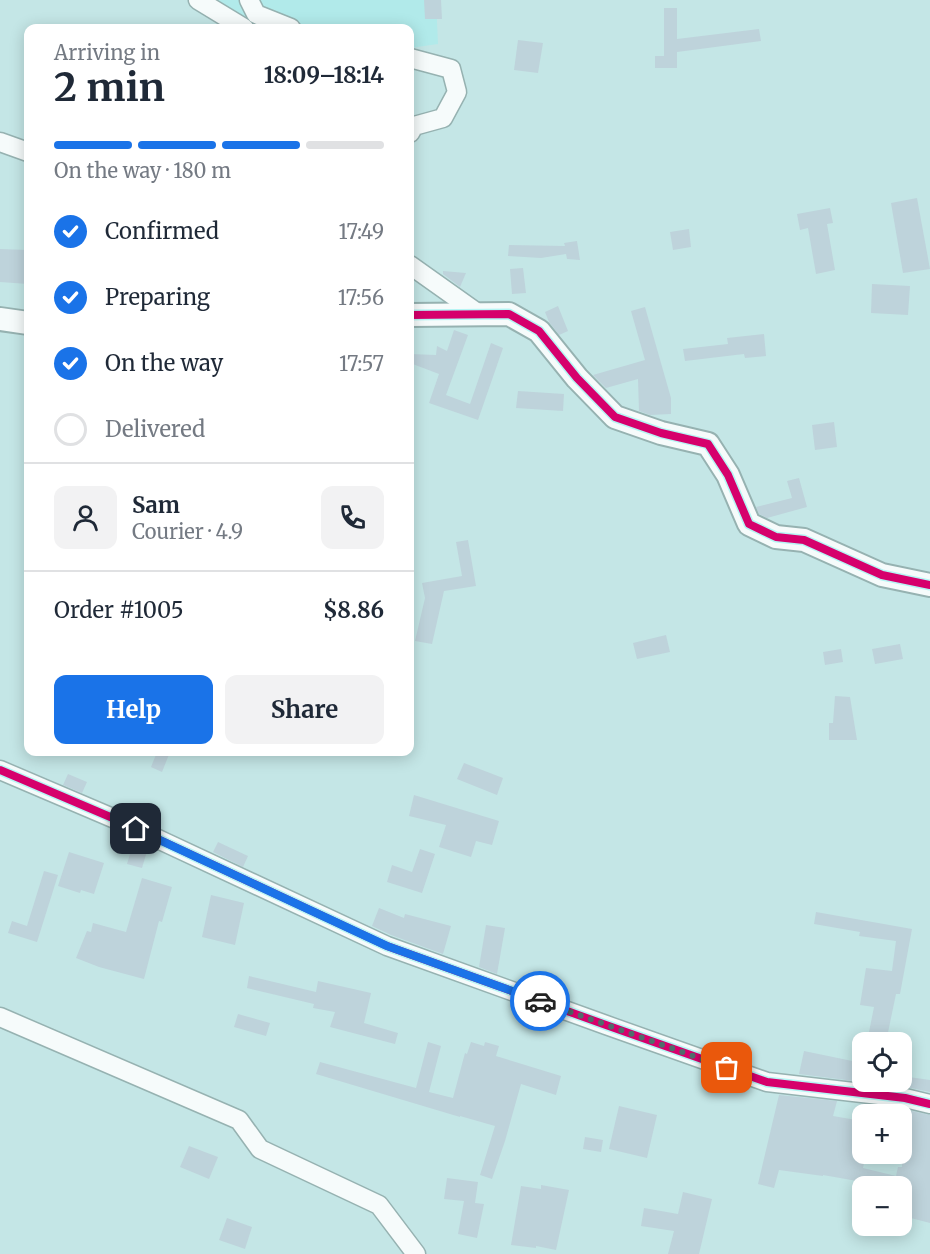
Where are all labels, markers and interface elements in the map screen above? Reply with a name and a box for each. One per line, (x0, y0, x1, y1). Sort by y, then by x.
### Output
text: Arriving in (54, 40, 160, 65)
text: 18:09–18:14 (264, 61, 384, 89)
text: 2 min (54, 63, 165, 112)
text: On the way · 180 m (54, 158, 231, 183)
icon: check (54, 215, 87, 248)
text: Confirmed (105, 217, 219, 245)
text: 17:49 (339, 219, 384, 244)
icon: check (54, 281, 87, 314)
text: Preparing (105, 283, 210, 311)
text: 17:56 (338, 285, 384, 310)
icon: check (54, 347, 87, 380)
text: On the way (105, 349, 223, 377)
text: 17:57 (339, 351, 384, 376)
text: Delivered (105, 415, 205, 443)
button: person (54, 486, 117, 549)
button: phone (321, 486, 384, 549)
text: Sam (132, 491, 180, 519)
text: Courier · 4.9 (132, 519, 243, 544)
text: Order #1005 (54, 596, 184, 624)
text: $8.86 (323, 596, 384, 624)
button: Help (54, 675, 213, 744)
button: Share (225, 675, 384, 744)
pin (110, 803, 161, 854)
icon: home (119, 812, 152, 845)
courier (510, 971, 570, 1031)
icon: car (524, 985, 557, 1018)
map controls (852, 1032, 912, 1236)
button: locate (852, 1032, 912, 1092)
pin (701, 1042, 752, 1093)
icon: bag (710, 1051, 743, 1084)
button: + (852, 1104, 912, 1164)
button: − (852, 1176, 912, 1236)

